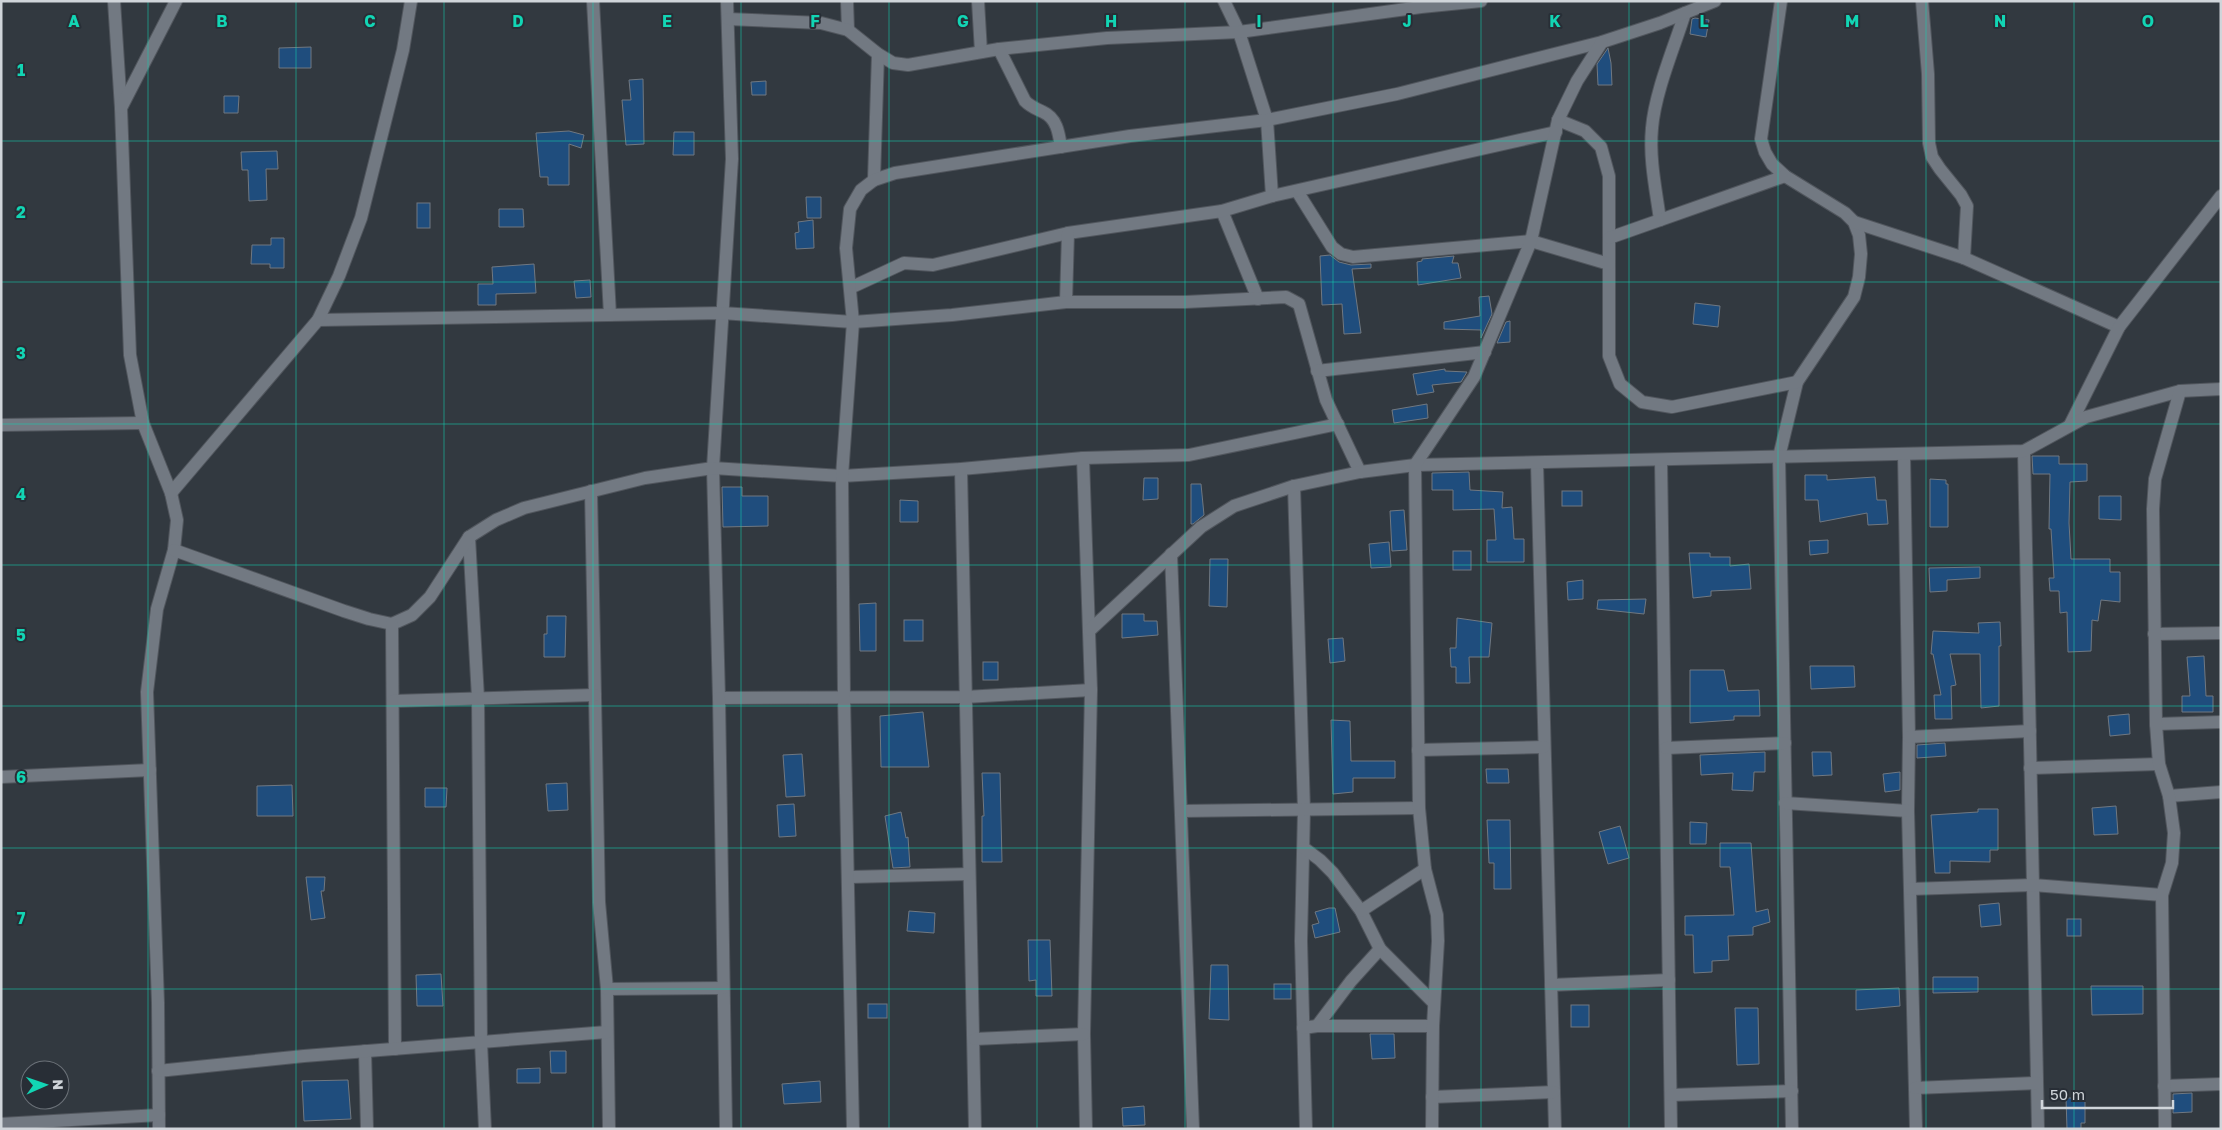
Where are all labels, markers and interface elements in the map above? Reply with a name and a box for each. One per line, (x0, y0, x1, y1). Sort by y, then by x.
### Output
text: A (68, 11, 80, 31)
text: B (216, 11, 228, 31)
text: C (364, 11, 376, 31)
text: D (512, 11, 524, 31)
text: E (662, 11, 672, 31)
text: F (810, 11, 820, 31)
text: G (957, 11, 969, 31)
text: H (1105, 11, 1117, 31)
text: I (1256, 11, 1262, 31)
text: J (1402, 11, 1412, 31)
text: K (1549, 11, 1561, 31)
text: L (1699, 11, 1709, 31)
text: M (1845, 11, 1859, 31)
text: N (1994, 11, 2006, 31)
text: O (2142, 11, 2154, 31)
text: 1 (17, 60, 25, 80)
text: 2 (16, 202, 26, 222)
text: 3 (16, 343, 26, 363)
text: 4 (16, 484, 26, 504)
text: 5 (16, 625, 26, 645)
text: 6 (16, 767, 26, 787)
text: 7 (17, 908, 26, 928)
north arrow (20, 1060, 70, 1110)
scale bar (2042, 1078, 2173, 1110)
text: N (50, 1079, 67, 1090)
text: 50 m (2050, 1085, 2085, 1103)

